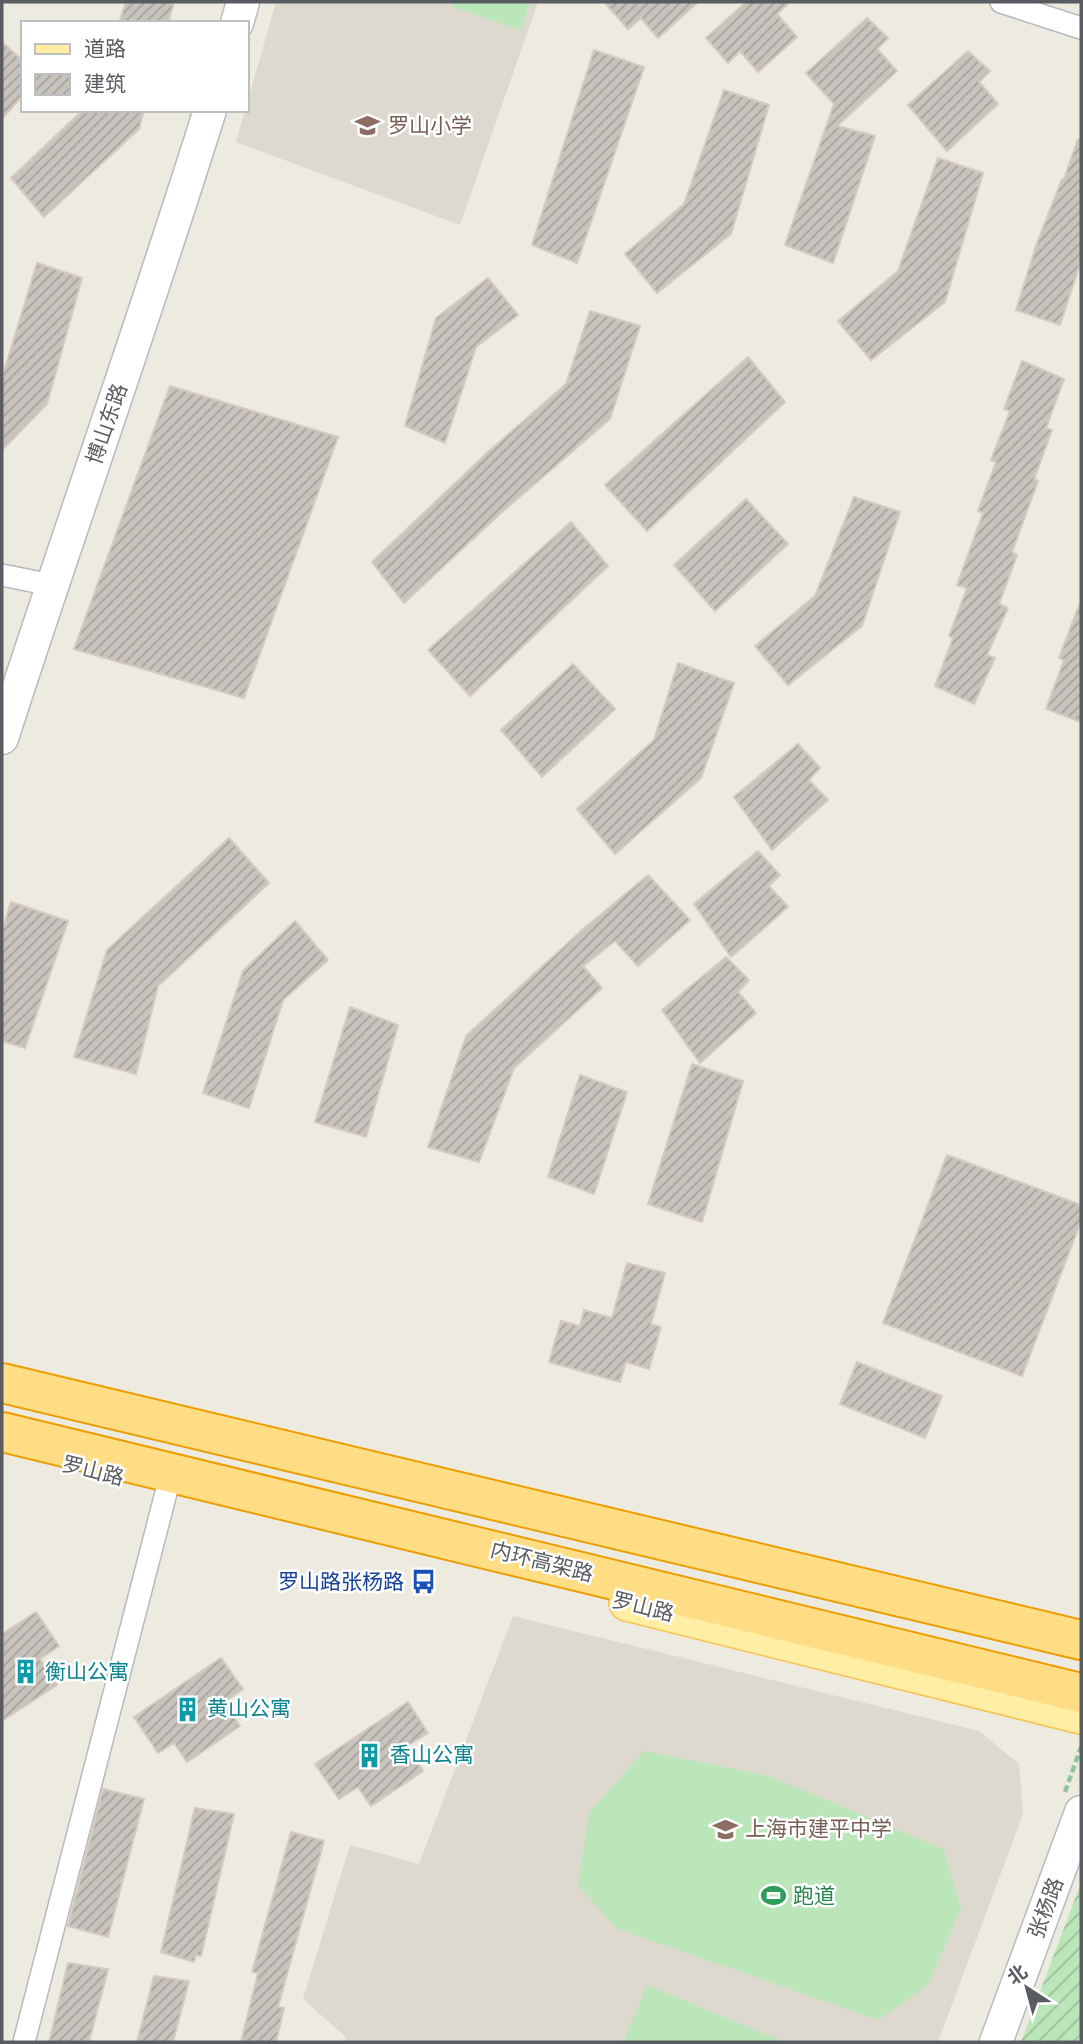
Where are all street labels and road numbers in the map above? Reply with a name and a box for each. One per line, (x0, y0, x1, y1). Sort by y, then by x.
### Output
street label: 博山东路 (82, 380, 133, 468)
street label: 罗山路 (59, 1452, 126, 1491)
street label: 内环高架路 (488, 1538, 596, 1587)
street label: 罗山路 (609, 1588, 676, 1627)
street label: 张杨路 (1024, 1874, 1069, 1942)

